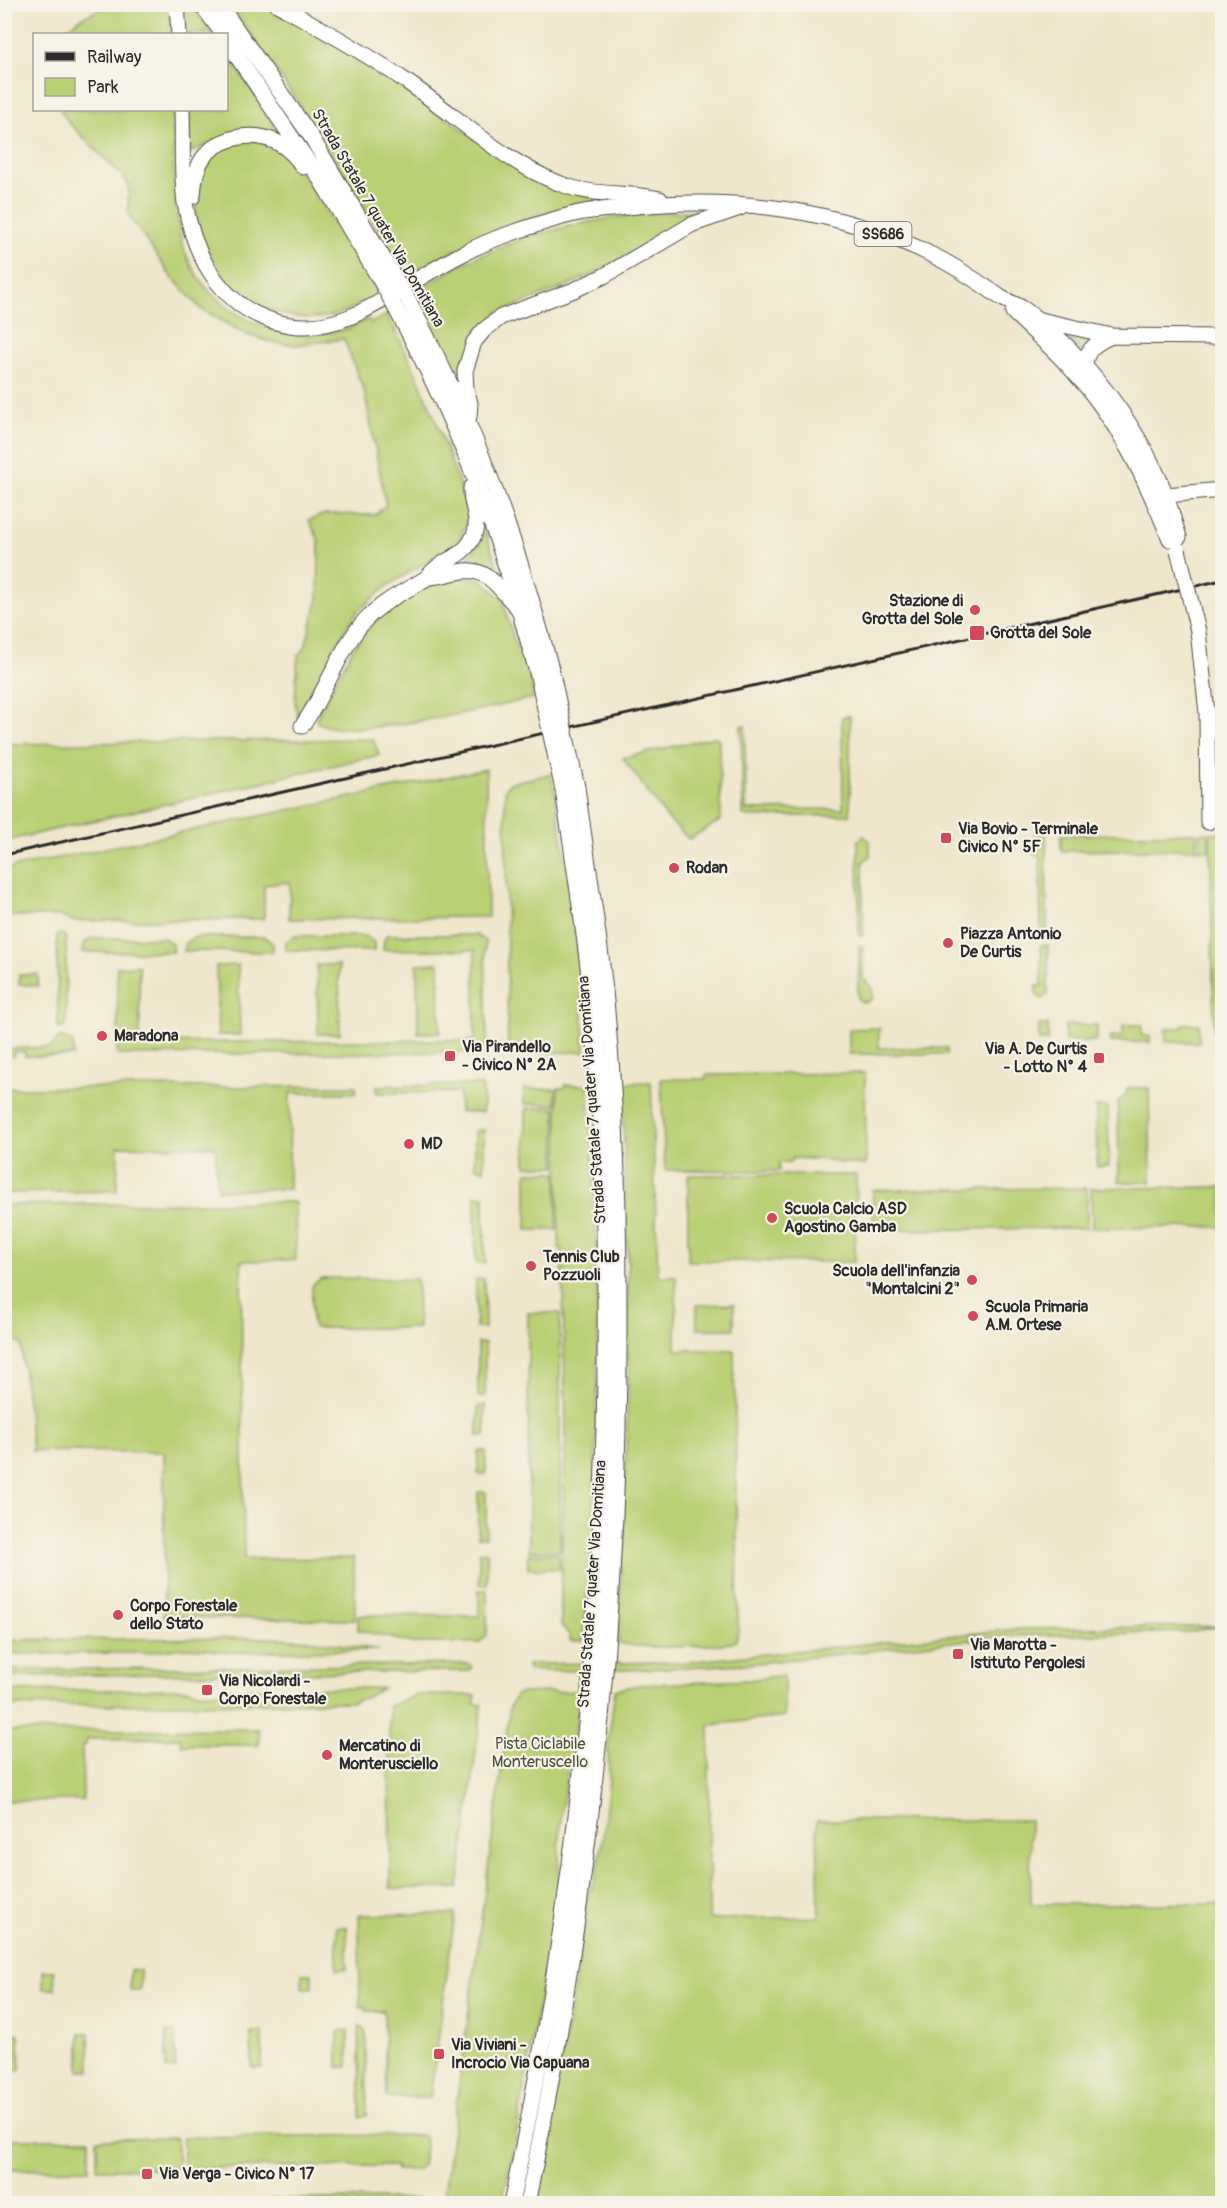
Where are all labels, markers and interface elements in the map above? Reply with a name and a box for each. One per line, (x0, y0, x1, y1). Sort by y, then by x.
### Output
legend (33, 33, 228, 111)
text: Railway (87, 46, 142, 69)
text: Park (87, 76, 119, 99)
street label: Strada Statale 7 quater Via Domitiana (307, 105, 449, 331)
road number: SS686 (854, 222, 912, 246)
place label: Stazione di Grotta del Sole (862, 591, 964, 629)
marker: Stazione di Grotta del Sole (968, 603, 982, 617)
place label: Grotta del Sole (990, 623, 1092, 643)
marker: Grotta del Sole (968, 624, 986, 642)
place label: Via Bovio - Terminale Civico N° 5F (958, 819, 1099, 857)
marker: Via Bovio - Terminale Civico N° 5F (939, 831, 953, 845)
place label: Rodan (686, 858, 728, 878)
marker: Rodan (667, 861, 681, 875)
place label: Piazza Antonio De Curtis (960, 924, 1062, 962)
marker: Piazza Antonio De Curtis (941, 936, 955, 950)
street label: Strada Statale 7 quater Via Domitiana (573, 975, 611, 1225)
place label: Maradona (114, 1026, 179, 1046)
marker: Maradona (95, 1029, 109, 1043)
place label: Via Pirandello - Civico N° 2A (462, 1037, 557, 1075)
place label: Via A. De Curtis - Lotto N° 4 (985, 1039, 1088, 1077)
marker: Via Pirandello - Civico N° 2A (443, 1049, 457, 1063)
marker: Via A. De Curtis - Lotto N° 4 (1092, 1051, 1106, 1065)
place label: MD (421, 1134, 443, 1154)
marker: MD (402, 1137, 416, 1151)
place label: Scuola Calcio ASD Agostino Gamba (784, 1199, 907, 1237)
marker: Scuola Calcio ASD Agostino Gamba (765, 1211, 779, 1225)
place label: Tennis Club Pozzuoli (542, 1247, 620, 1285)
marker: Tennis Club Pozzuoli (524, 1259, 538, 1273)
place label: Scuola dell'infanzia "Montalcini 2" (832, 1261, 961, 1299)
marker: Scuola dell'infanzia "Montalcini 2" (965, 1273, 979, 1287)
place label: Scuola Primaria A.M. Ortese (985, 1297, 1089, 1335)
marker: Scuola Primaria A.M. Ortese (966, 1309, 980, 1323)
street label: Strada Statale 7 quater Via Domitiana (573, 1459, 611, 1709)
place label: Corpo Forestale dello Stato (130, 1596, 238, 1634)
marker: Corpo Forestale dello Stato (111, 1608, 125, 1622)
place label: Via Marotta - Istituto Pergolesi (970, 1635, 1085, 1673)
marker: Via Marotta - Istituto Pergolesi (951, 1647, 965, 1661)
place label: Via Nicolardi - Corpo Forestale (219, 1671, 327, 1709)
marker: Via Nicolardi - Corpo Forestale (200, 1683, 214, 1697)
park label: Pista Ciclabile Monteruscello (492, 1734, 589, 1772)
place label: Mercatino di Monterusciello (339, 1736, 439, 1774)
marker: Mercatino di Monterusciello (320, 1748, 334, 1762)
place label: Via Viviani - Incrocio Via Capuana (451, 2035, 590, 2073)
marker: Via Viviani - Incrocio Via Capuana (432, 2047, 446, 2061)
place label: Via Verga - Civico N° 17 (159, 2164, 315, 2184)
marker: Via Verga - Civico N° 17 (140, 2167, 154, 2181)

